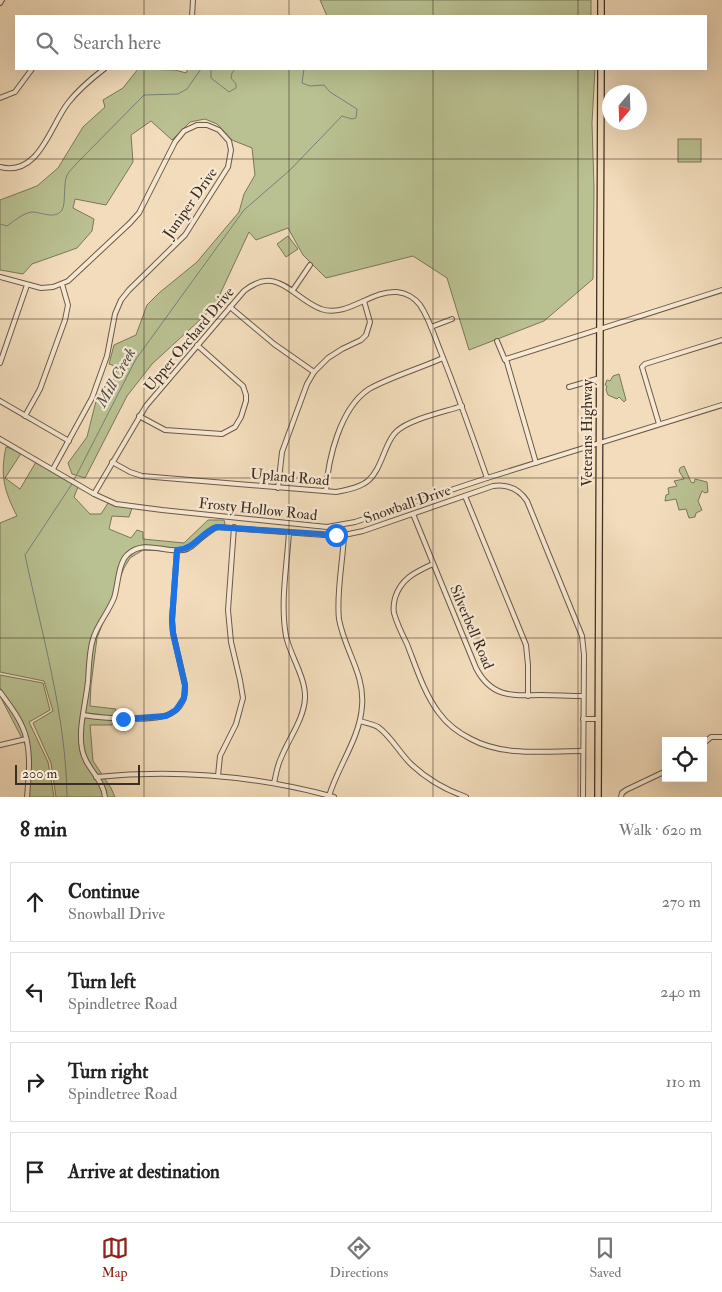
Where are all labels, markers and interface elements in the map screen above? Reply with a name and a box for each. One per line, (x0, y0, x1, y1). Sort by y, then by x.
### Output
search box (15, 15, 707, 70)
icon: search (33, 29, 61, 57)
text: Search here (73, 31, 161, 55)
north arrow (602, 85, 647, 130)
street label: Juniper Drive (158, 164, 223, 244)
street label: Upper Orchard Drive (140, 283, 239, 396)
water label: Mill Creek (91, 344, 140, 412)
street label: Veterans Highway (578, 379, 597, 487)
street label: Upland Road (250, 465, 331, 491)
street label: Snowball Drive (361, 481, 453, 528)
street label: Frosty Hollow Road (198, 494, 319, 525)
route start (325, 524, 348, 547)
street label: Silverbell Road (445, 582, 498, 673)
route end (112, 708, 135, 731)
map controls (662, 737, 707, 782)
button: locate (662, 737, 707, 782)
scale bar (15, 762, 140, 785)
text: 200 m (22, 765, 57, 782)
text: 8 min (20, 816, 67, 843)
text: Walk · 620 m (619, 820, 702, 840)
text: Continue (68, 880, 139, 904)
icon: ahead (21, 888, 49, 916)
text: 270 m (662, 892, 701, 912)
text: Snowball Drive (68, 904, 165, 924)
text: Turn left (68, 970, 136, 994)
icon: left (21, 978, 49, 1006)
text: 240 m (660, 982, 701, 1002)
text: Spindletree Road (68, 994, 177, 1014)
text: Turn right (68, 1060, 148, 1084)
icon: right (21, 1068, 49, 1096)
text: 110 m (666, 1072, 701, 1092)
text: Spindletree Road (68, 1084, 177, 1104)
icon: arrive (21, 1158, 49, 1186)
text: Arrive at destination (68, 1160, 220, 1184)
tab: Map (101, 1234, 129, 1281)
tab: Directions (330, 1234, 388, 1281)
tab: Saved (589, 1234, 621, 1281)

